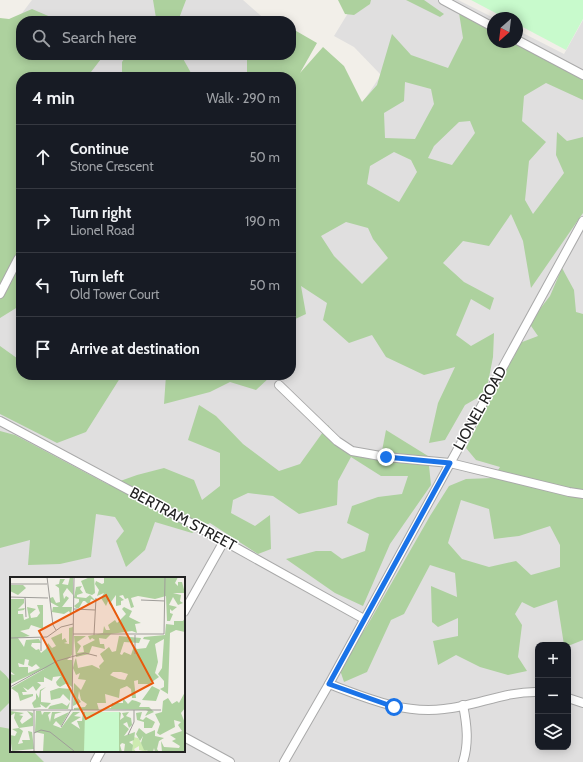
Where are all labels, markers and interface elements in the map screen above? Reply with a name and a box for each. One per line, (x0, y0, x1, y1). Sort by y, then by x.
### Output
north arrow (487, 12, 523, 48)
search box (16, 16, 296, 60)
icon: search (30, 27, 52, 49)
text: Search here (62, 29, 137, 47)
text: 4 min (32, 88, 75, 108)
text: Walk · 290 m (207, 90, 280, 106)
text: Continue (70, 140, 129, 158)
icon: ahead (32, 146, 54, 168)
text: 50 m (250, 149, 280, 165)
text: Stone Crescent (70, 158, 154, 174)
text: Turn right (70, 204, 131, 222)
icon: right (32, 210, 54, 232)
text: 190 m (245, 213, 280, 229)
text: Lionel Road (70, 222, 135, 238)
text: Turn left (70, 268, 124, 286)
icon: left (32, 274, 54, 296)
text: 50 m (250, 277, 280, 293)
text: Old Tower Court (70, 286, 159, 302)
icon: arrive (32, 338, 54, 360)
text: Arrive at destination (70, 340, 200, 358)
street label: LIONEL ROAD (450, 363, 511, 453)
route end (377, 448, 395, 466)
street label: BERTRAM STREET (127, 483, 239, 555)
inset map (10, 577, 185, 752)
map controls (535, 642, 571, 750)
button: + (535, 642, 571, 678)
button: − (535, 678, 571, 714)
route start (385, 698, 403, 716)
button: layers (535, 714, 571, 750)

